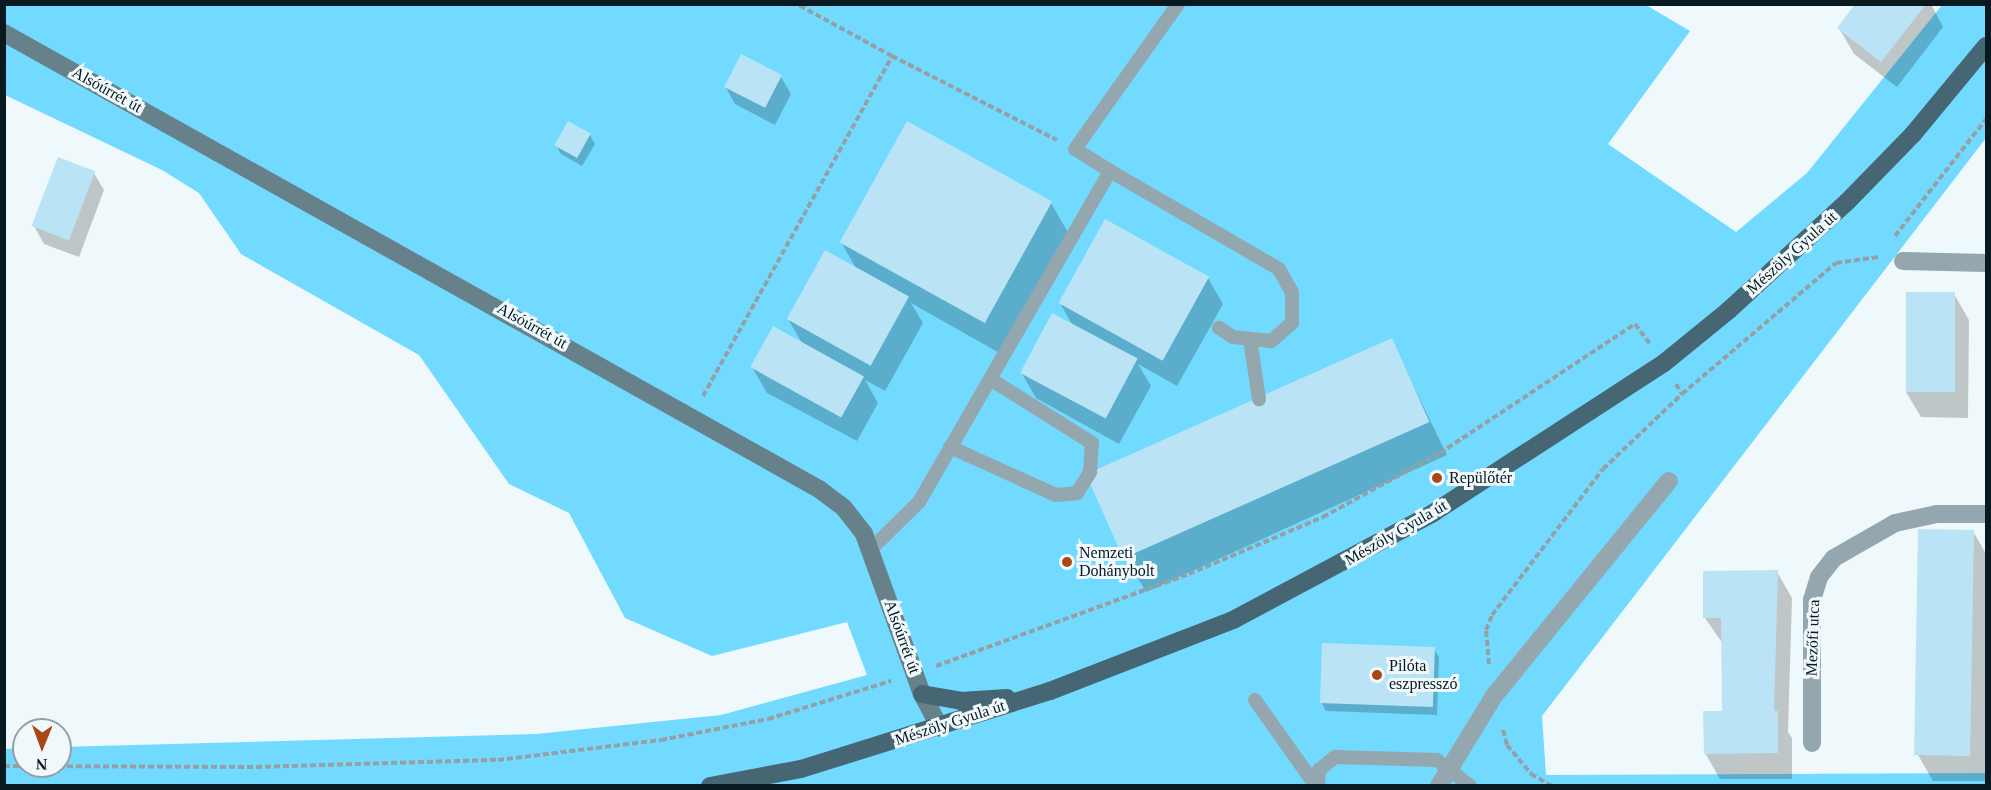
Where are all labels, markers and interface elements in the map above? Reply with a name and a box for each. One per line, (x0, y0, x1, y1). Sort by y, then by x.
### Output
street label: Alsóúrrét út (69, 63, 145, 117)
street label: Mészöly Gyula út (1743, 208, 1841, 298)
street label: Alsóúrrét út (494, 299, 570, 353)
place label: Repülőtér (1449, 468, 1512, 488)
marker: Repülőtér (1430, 471, 1444, 485)
street label: Mészöly Gyula út (1342, 496, 1450, 570)
place label: Nemzeti Dohánybolt (1079, 543, 1155, 581)
marker: Nemzeti Dohánybolt (1060, 555, 1074, 569)
street label: Alsóúrrét út (880, 598, 924, 676)
street label: Mezőfi utca (1802, 599, 1824, 677)
place label: Pilóta eszpresszó (1389, 656, 1457, 694)
marker: Pilóta eszpresszó (1370, 668, 1384, 682)
street label: Mészöly Gyula út (893, 696, 1007, 750)
north arrow (12, 718, 72, 778)
text: N (36, 756, 48, 773)

